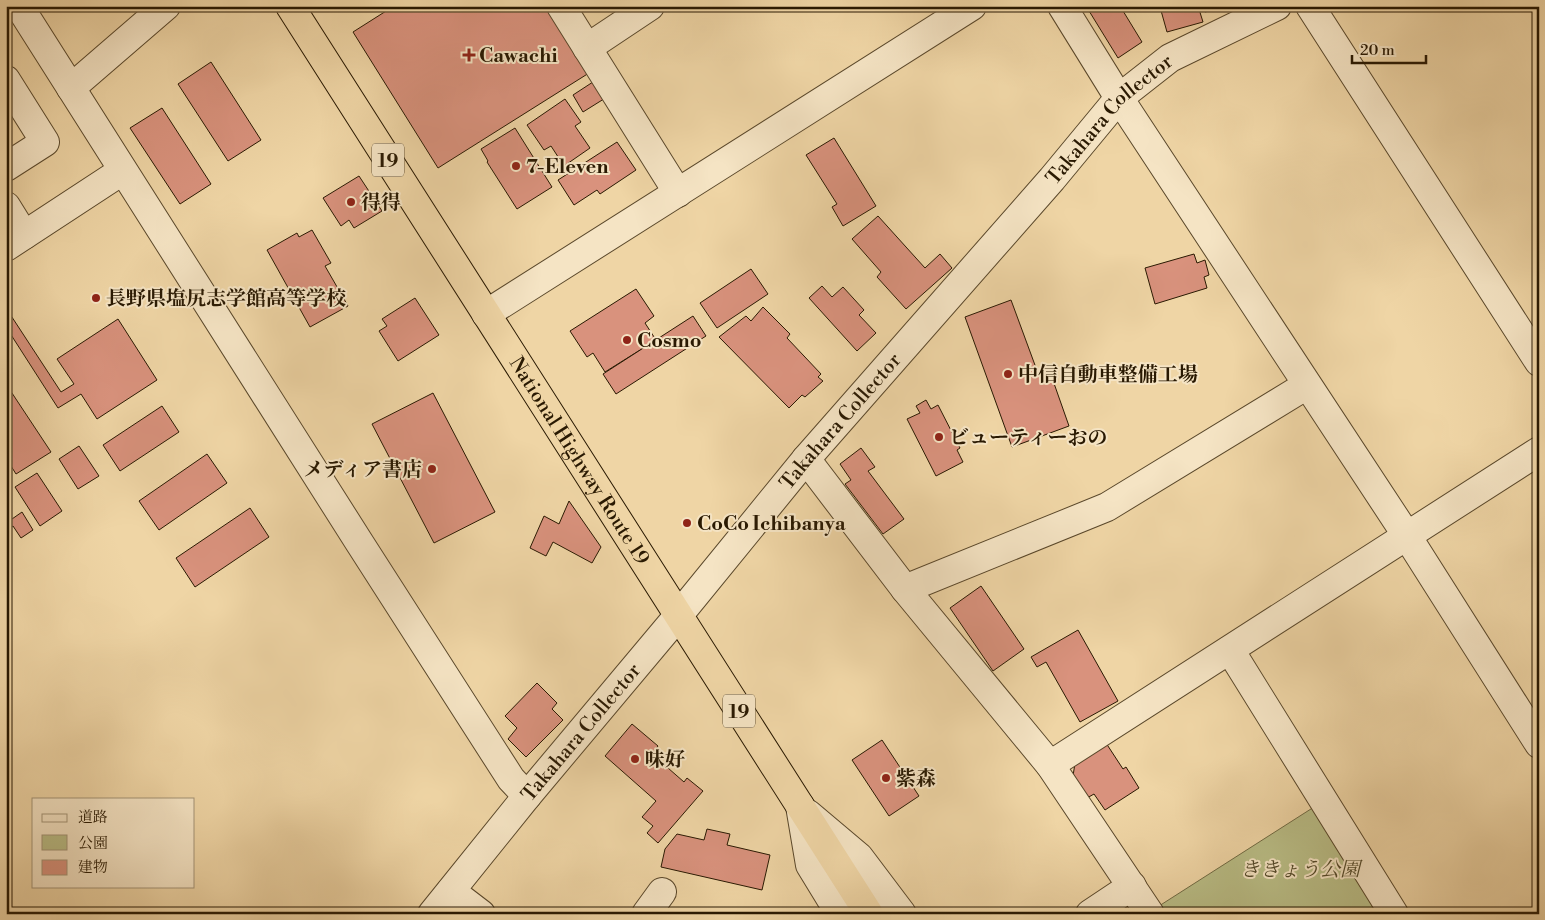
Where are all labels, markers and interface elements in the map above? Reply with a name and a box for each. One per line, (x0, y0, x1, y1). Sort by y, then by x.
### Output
scale bar (1352, 32, 1426, 64)
text: 20 m (1360, 41, 1395, 60)
place label: Cawachi (479, 44, 558, 69)
marker: Cawachi (463, 49, 475, 61)
street label: Takahara Collector (1042, 49, 1179, 190)
road number: 19 (372, 144, 404, 176)
place label: 7-Eleven (526, 155, 609, 180)
marker: 7-Eleven (510, 160, 522, 172)
place label: 得得 (361, 191, 401, 216)
marker: 得得 (345, 196, 357, 208)
place label: 長野県塩尻志学館高等学校 (106, 287, 346, 312)
marker: 長野県塩尻志学館高等学校 (90, 292, 102, 304)
place label: Cosmo (637, 329, 702, 354)
marker: Cosmo (621, 334, 633, 346)
street label: Takahara Collector (775, 348, 907, 495)
street label: National Highway Route 19 (503, 353, 654, 570)
place label: 中信自動車整備工場 (1018, 363, 1198, 388)
marker: 中信自動車整備工場 (1002, 368, 1014, 380)
place label: ビューティーおの (949, 426, 1107, 451)
marker: ビューティーおの (933, 431, 945, 443)
place label: メディア書店 (304, 458, 422, 483)
marker: メディア書店 (426, 463, 438, 475)
place label: CoCo Ichibanya (697, 512, 846, 537)
marker: CoCo Ichibanya (681, 517, 693, 529)
street label: Takahara Collector (517, 658, 647, 807)
road number: 19 (723, 694, 755, 728)
place label: 味好 (645, 748, 685, 773)
marker: 味好 (629, 753, 641, 765)
place label: 紫森 (896, 767, 936, 792)
marker: 紫森 (880, 772, 892, 784)
legend (32, 798, 195, 888)
text: 道路 (78, 808, 108, 827)
text: 公園 (78, 834, 108, 853)
text: 建物 (78, 858, 108, 877)
park label: ききょう公園 (1240, 858, 1363, 883)

